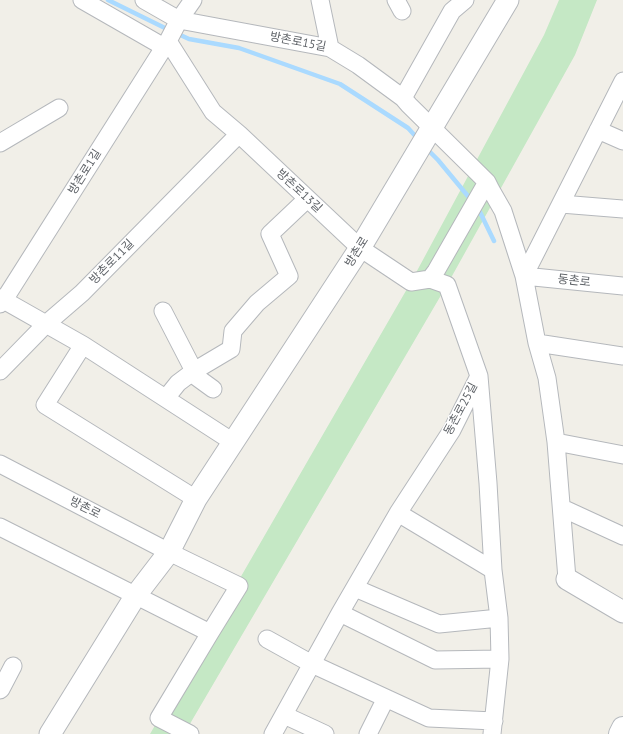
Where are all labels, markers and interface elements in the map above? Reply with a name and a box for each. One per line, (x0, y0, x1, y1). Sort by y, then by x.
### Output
street label: 방촌로15길 (269, 29, 327, 55)
street label: 방촌로1길 (65, 147, 105, 197)
street label: 방촌로13길 (273, 166, 325, 216)
street label: 방촌로 (342, 234, 372, 270)
street label: 방촌로11길 (87, 237, 137, 287)
street label: 동촌로 (557, 272, 591, 290)
street label: 동촌로25길 (441, 380, 481, 438)
street label: 방촌로 (67, 494, 103, 522)

